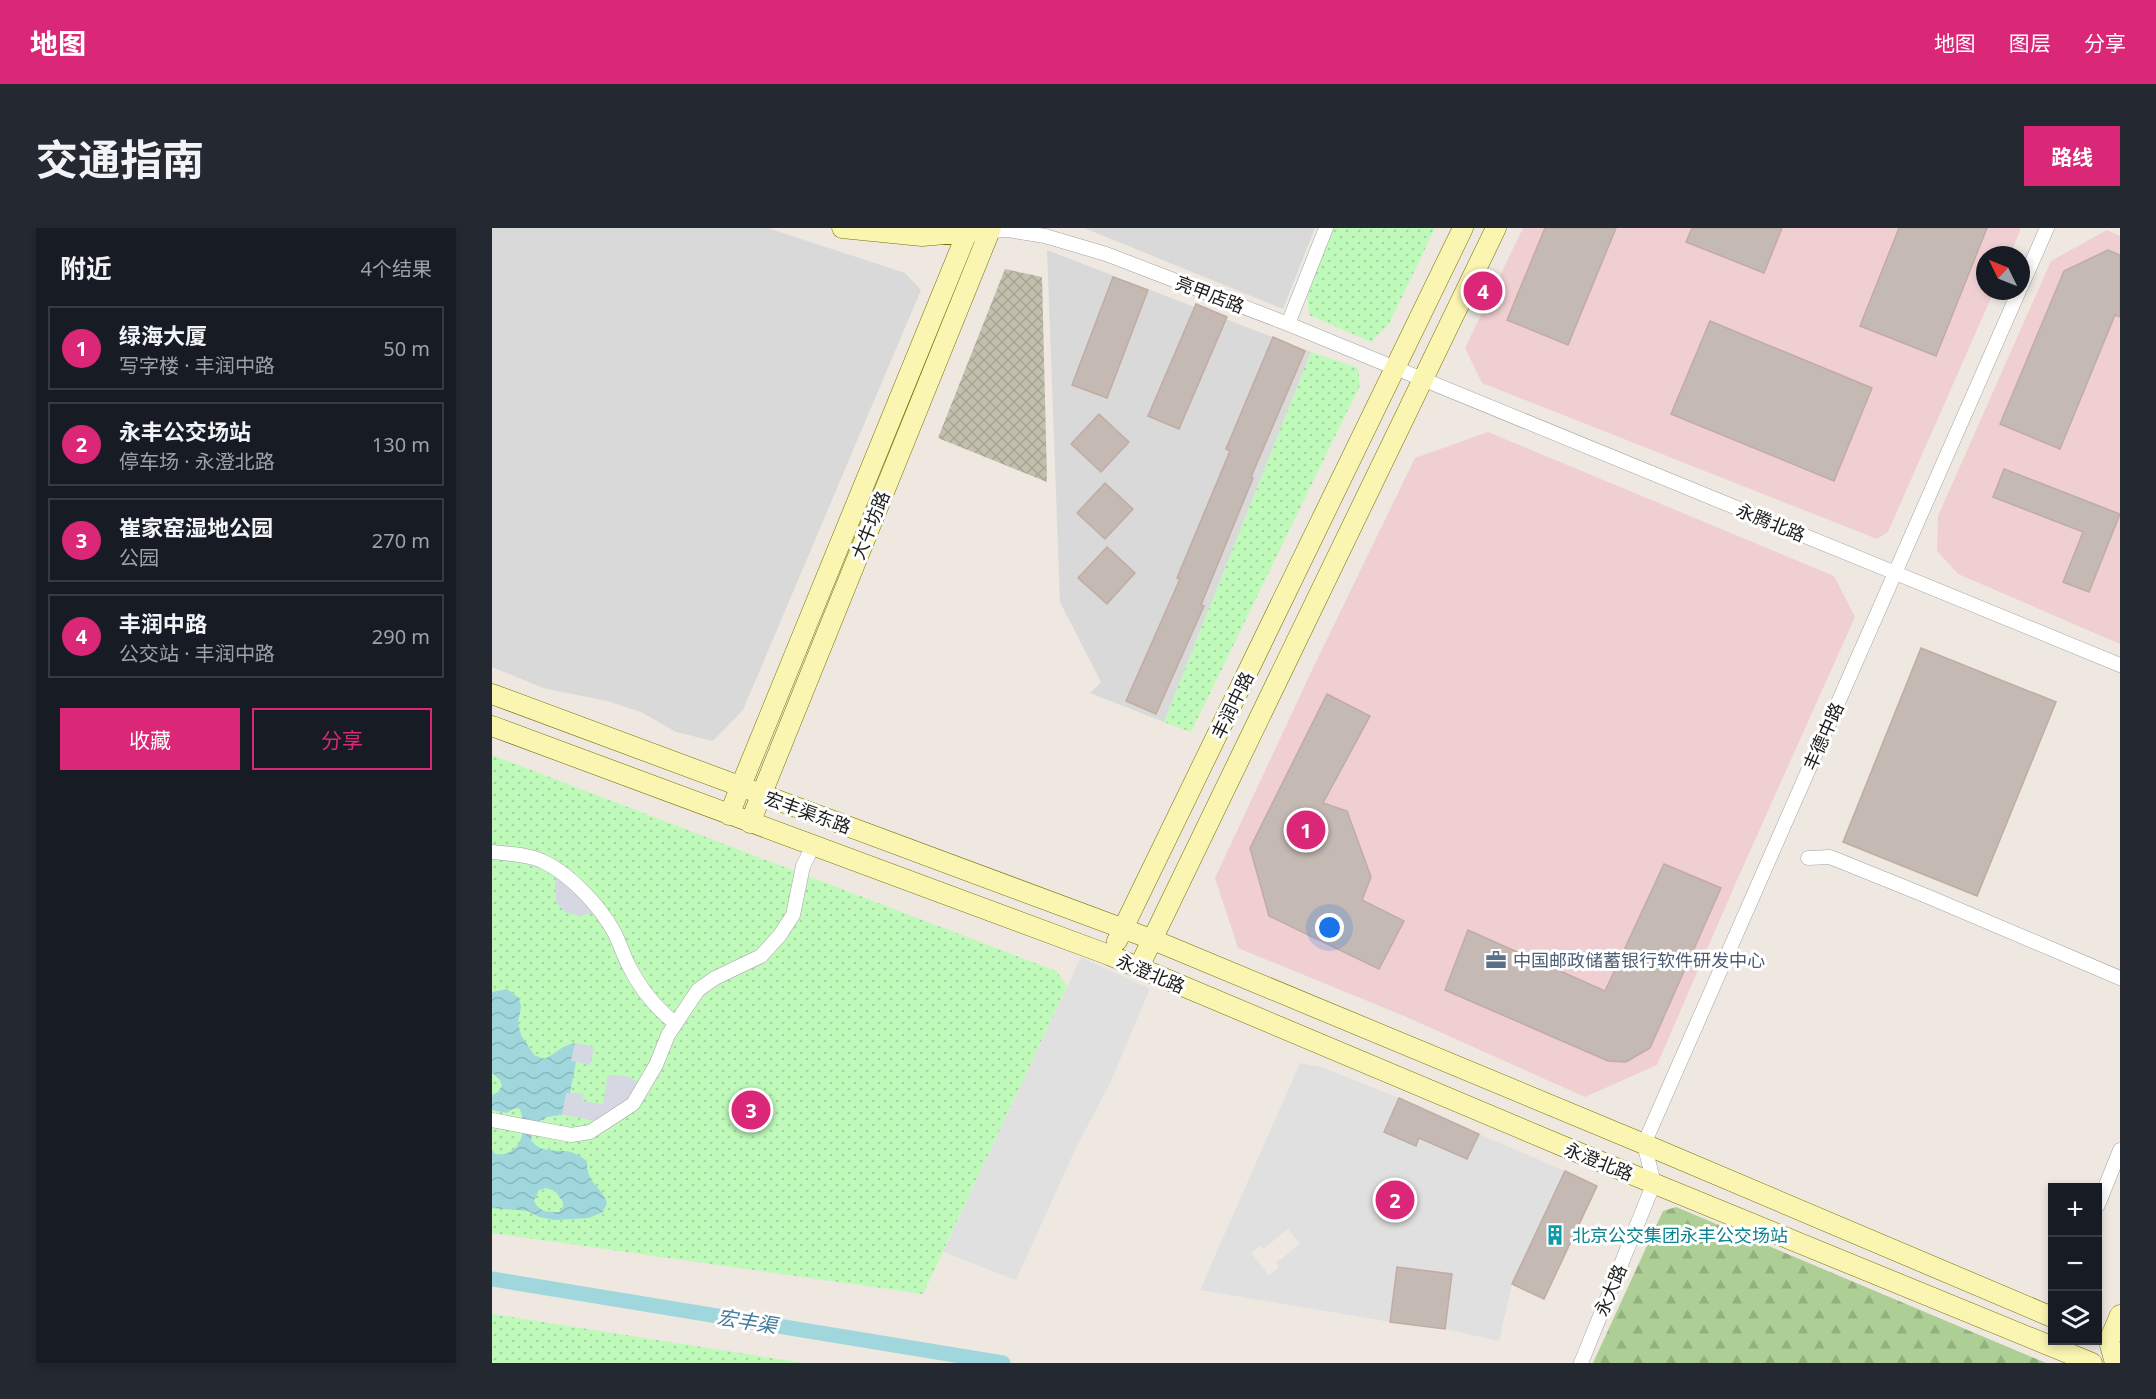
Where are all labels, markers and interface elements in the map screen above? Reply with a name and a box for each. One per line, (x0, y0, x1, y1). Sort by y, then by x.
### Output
text: 地图 (30, 24, 86, 62)
text: 地图 (1934, 29, 1976, 57)
text: 图层 (2009, 29, 2051, 57)
text: 分享 (2084, 29, 2126, 57)
button: 路线 (2024, 126, 2120, 186)
text: 交通指南 (36, 130, 204, 187)
north arrow (1976, 246, 2030, 300)
text: 附近 (60, 250, 112, 286)
text: 4个结果 (361, 255, 432, 282)
pin: 4 (1464, 268, 1502, 314)
street label: 亮甲店路 (1172, 270, 1248, 318)
text: 绿海大厦 (119, 320, 207, 350)
text: 1 (76, 335, 87, 362)
text: 50 m (383, 335, 430, 362)
text: 写字楼 · 丰润中路 (119, 352, 275, 379)
text: 永丰公交场站 (119, 416, 251, 446)
text: 2 (76, 431, 87, 458)
text: 130 m (372, 431, 430, 458)
text: 停车场 · 永澄北路 (119, 448, 275, 475)
street label: 大牛坊路 (845, 487, 895, 563)
street label: 永腾北路 (1733, 497, 1809, 547)
text: 崔家窑湿地公园 (119, 512, 273, 542)
text: 3 (76, 527, 87, 554)
text: 270 m (372, 527, 430, 554)
text: 公园 (119, 544, 159, 571)
text: 丰润中路 (119, 608, 207, 638)
text: 4 (76, 623, 87, 650)
text: 290 m (372, 623, 430, 650)
text: 公交站 · 丰润中路 (119, 640, 275, 667)
street label: 丰润中路 (1205, 667, 1259, 743)
street label: 丰德中路 (1797, 698, 1849, 774)
button: 收藏 (60, 708, 240, 770)
button: 分享 (252, 708, 432, 770)
street label: 宏丰渠东路 (762, 785, 854, 839)
pin: 1 (1286, 808, 1326, 852)
your location (1315, 913, 1344, 942)
street label: 永澄北路 (1113, 948, 1189, 998)
office icon: 中国邮政储蓄银行软件研发中心 (1484, 948, 1508, 972)
place label: 中国邮政储蓄银行软件研发中心 (1513, 948, 1765, 972)
pin: 3 (732, 1088, 770, 1132)
street label: 永澄北路 (1561, 1136, 1637, 1186)
pin: 2 (1376, 1178, 1414, 1222)
map controls (2048, 1183, 2102, 1345)
button: + (2048, 1183, 2102, 1237)
building icon: 北京公交集团永丰公交场站 (1543, 1223, 1567, 1247)
place label: 北京公交集团永丰公交场站 (1572, 1223, 1788, 1247)
button: − (2048, 1237, 2102, 1291)
street label: 永大路 (1588, 1260, 1632, 1320)
button: layers (2048, 1291, 2102, 1345)
water label: 宏丰渠 (715, 1303, 782, 1339)

